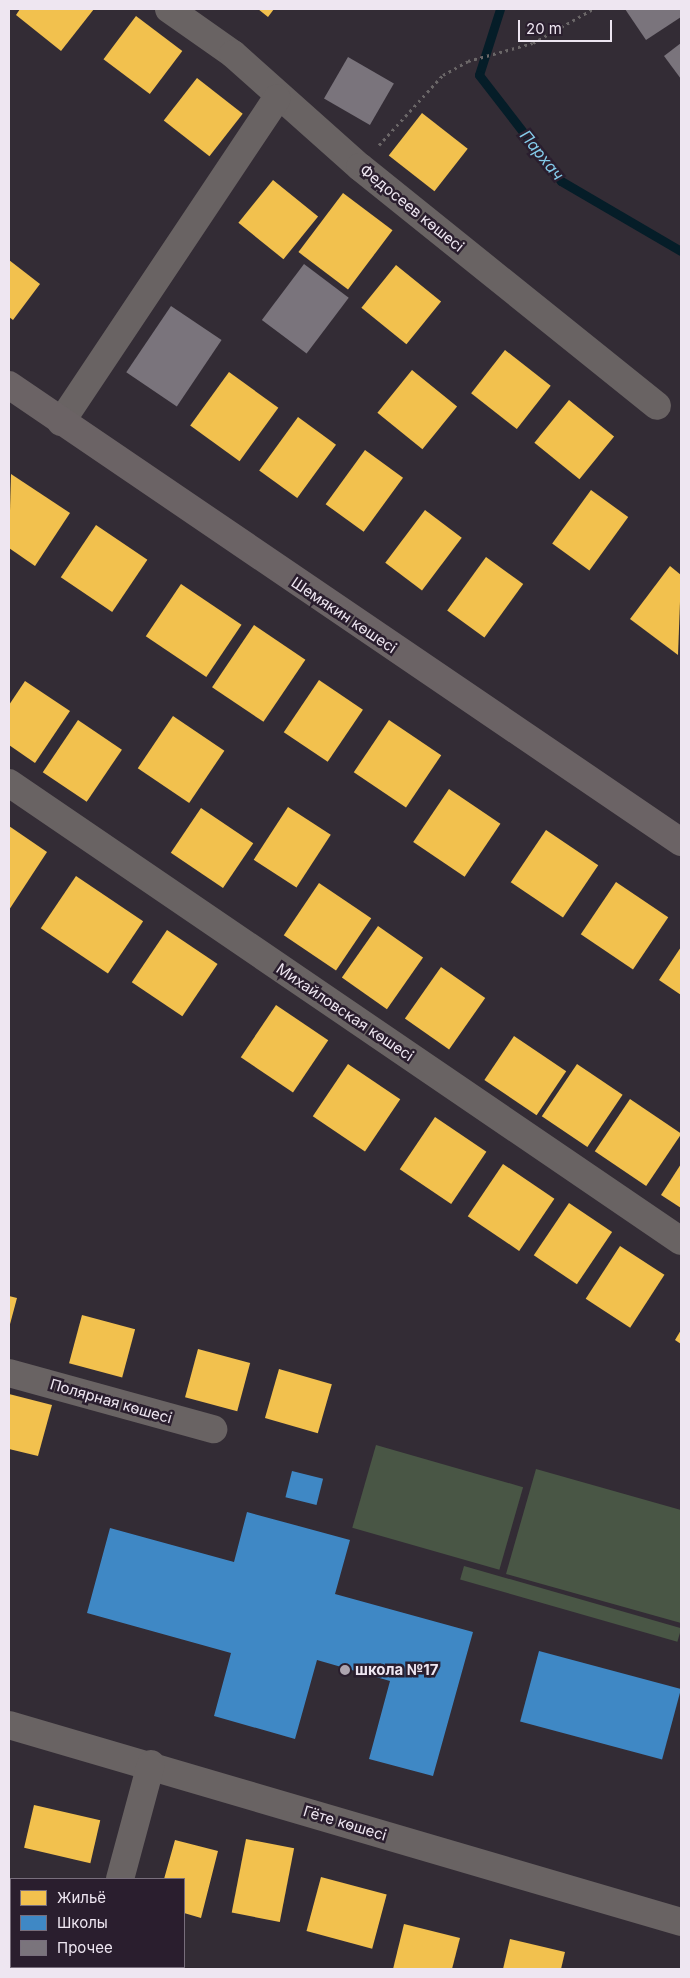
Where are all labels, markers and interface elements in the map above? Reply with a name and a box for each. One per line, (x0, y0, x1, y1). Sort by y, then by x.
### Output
scale bar (520, 10, 614, 42)
text: 20 m (526, 19, 562, 38)
water label: Пархач (516, 126, 568, 184)
street label: Федосеев көшесі (356, 161, 468, 255)
street label: Шемякин көшесі (288, 573, 400, 657)
street label: Михайловская көшесі (273, 959, 417, 1065)
street label: Полярная көшесі (48, 1375, 174, 1427)
place label: школа №17 (355, 1661, 439, 1679)
marker: школа №17 (339, 1664, 351, 1676)
street label: Гёте көшесі (301, 1802, 389, 1844)
legend (10, 1878, 185, 1968)
text: Жильё (57, 1888, 106, 1907)
text: Школы (57, 1913, 108, 1932)
text: Прочее (57, 1938, 113, 1957)

